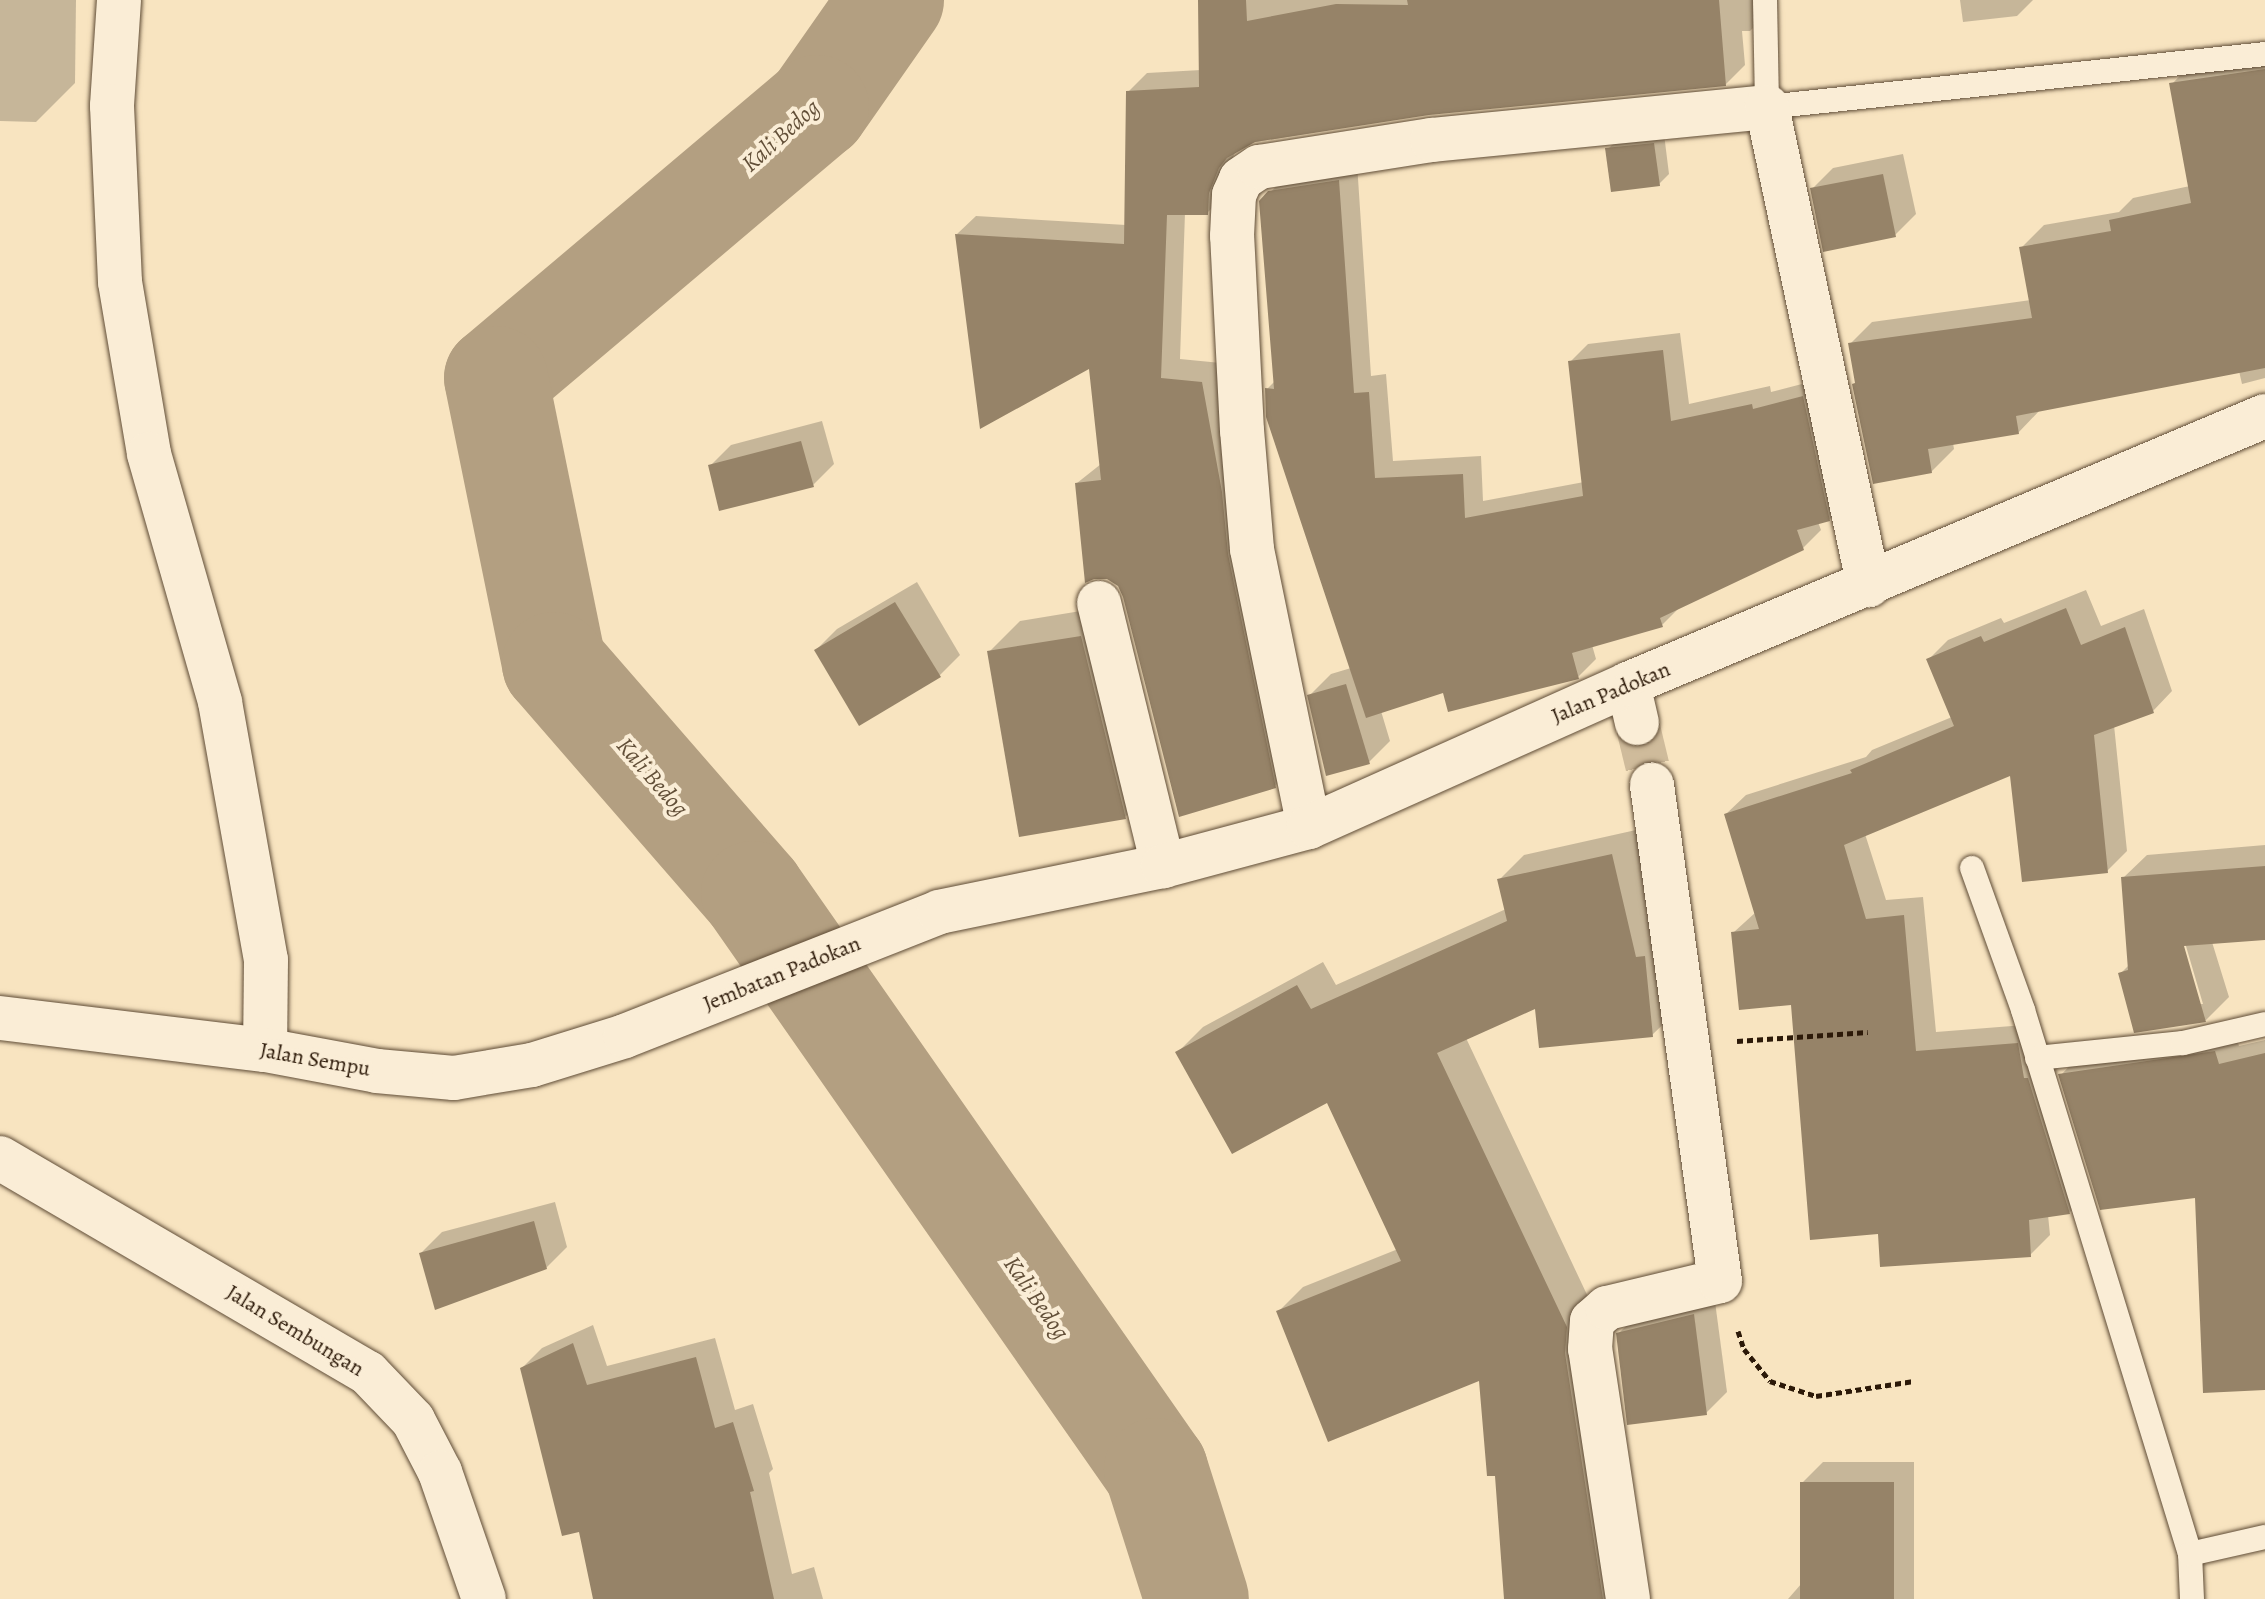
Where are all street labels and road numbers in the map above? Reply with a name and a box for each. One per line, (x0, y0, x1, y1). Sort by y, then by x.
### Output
street label: Jalan Padokan (1548, 656, 1674, 730)
street label: Jembatan Padokan (699, 930, 865, 1018)
street label: Jalan Sempu (258, 1037, 372, 1083)
street label: Jalan Sembungan (221, 1279, 369, 1383)

